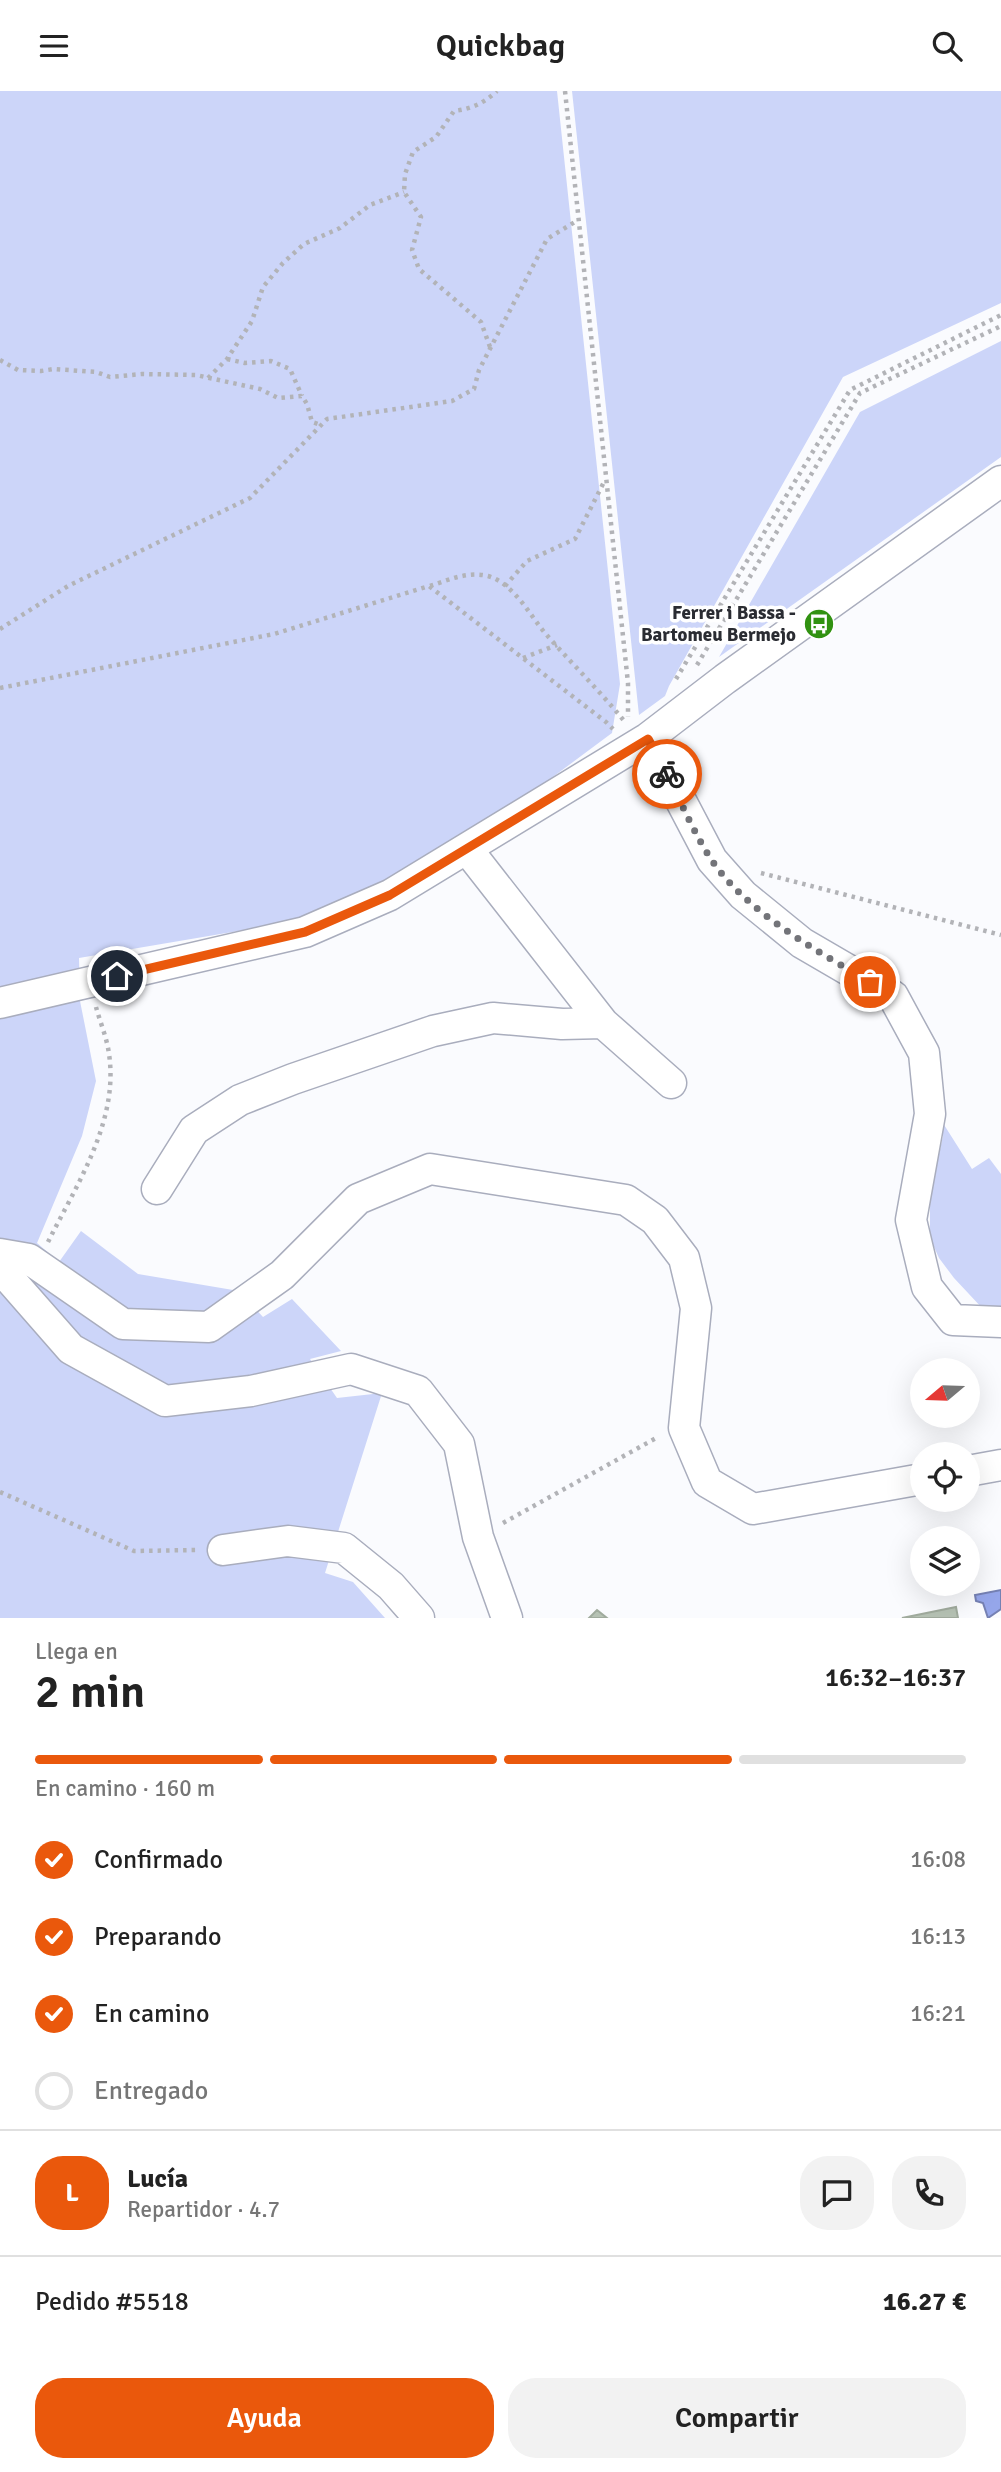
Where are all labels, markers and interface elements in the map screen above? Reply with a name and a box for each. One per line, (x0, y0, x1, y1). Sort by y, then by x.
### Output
text: Quickbag (436, 26, 565, 65)
icon: menu (35, 27, 73, 65)
icon: search (928, 27, 966, 65)
place label: Ferrer i Bassa - Bartomeu Bermejo (641, 601, 796, 647)
bus stop icon: Ferrer i Bassa - Bartomeu Bermejo (802, 607, 836, 641)
courier (632, 739, 702, 809)
icon: bike (648, 755, 686, 793)
pin (87, 946, 147, 1006)
pin (840, 952, 900, 1012)
icon: home (98, 957, 136, 995)
icon: bag (851, 963, 889, 1001)
north arrow (910, 1358, 980, 1428)
map controls (910, 1358, 980, 1596)
button: locate (910, 1442, 980, 1512)
button: layers (910, 1526, 980, 1596)
text: Llega en (35, 1637, 118, 1666)
text: 16:32–16:37 (825, 1662, 966, 1694)
text: 2 min (35, 1664, 145, 1720)
text: En camino · 160 m (35, 1774, 215, 1803)
icon: check (35, 1841, 73, 1879)
text: Confirmado (94, 1844, 223, 1876)
text: 16:08 (910, 1845, 966, 1874)
icon: check (35, 1918, 73, 1956)
text: Preparando (94, 1921, 221, 1953)
text: 16:13 (910, 1922, 966, 1951)
icon: check (35, 1995, 73, 2033)
text: En camino (94, 1998, 210, 2030)
text: 16:21 (910, 1999, 966, 2028)
text: Entregado (94, 2075, 208, 2107)
button: chat (800, 2156, 874, 2230)
button: phone (892, 2156, 966, 2230)
text: Lucía (127, 2163, 188, 2195)
text: L (65, 2177, 79, 2209)
text: Repartidor · 4.7 (127, 2195, 280, 2224)
text: Pedido #5518 (35, 2286, 189, 2318)
text: 16.27 € (883, 2286, 966, 2318)
button: Ayuda (35, 2378, 494, 2458)
button: Compartir (508, 2378, 966, 2458)

